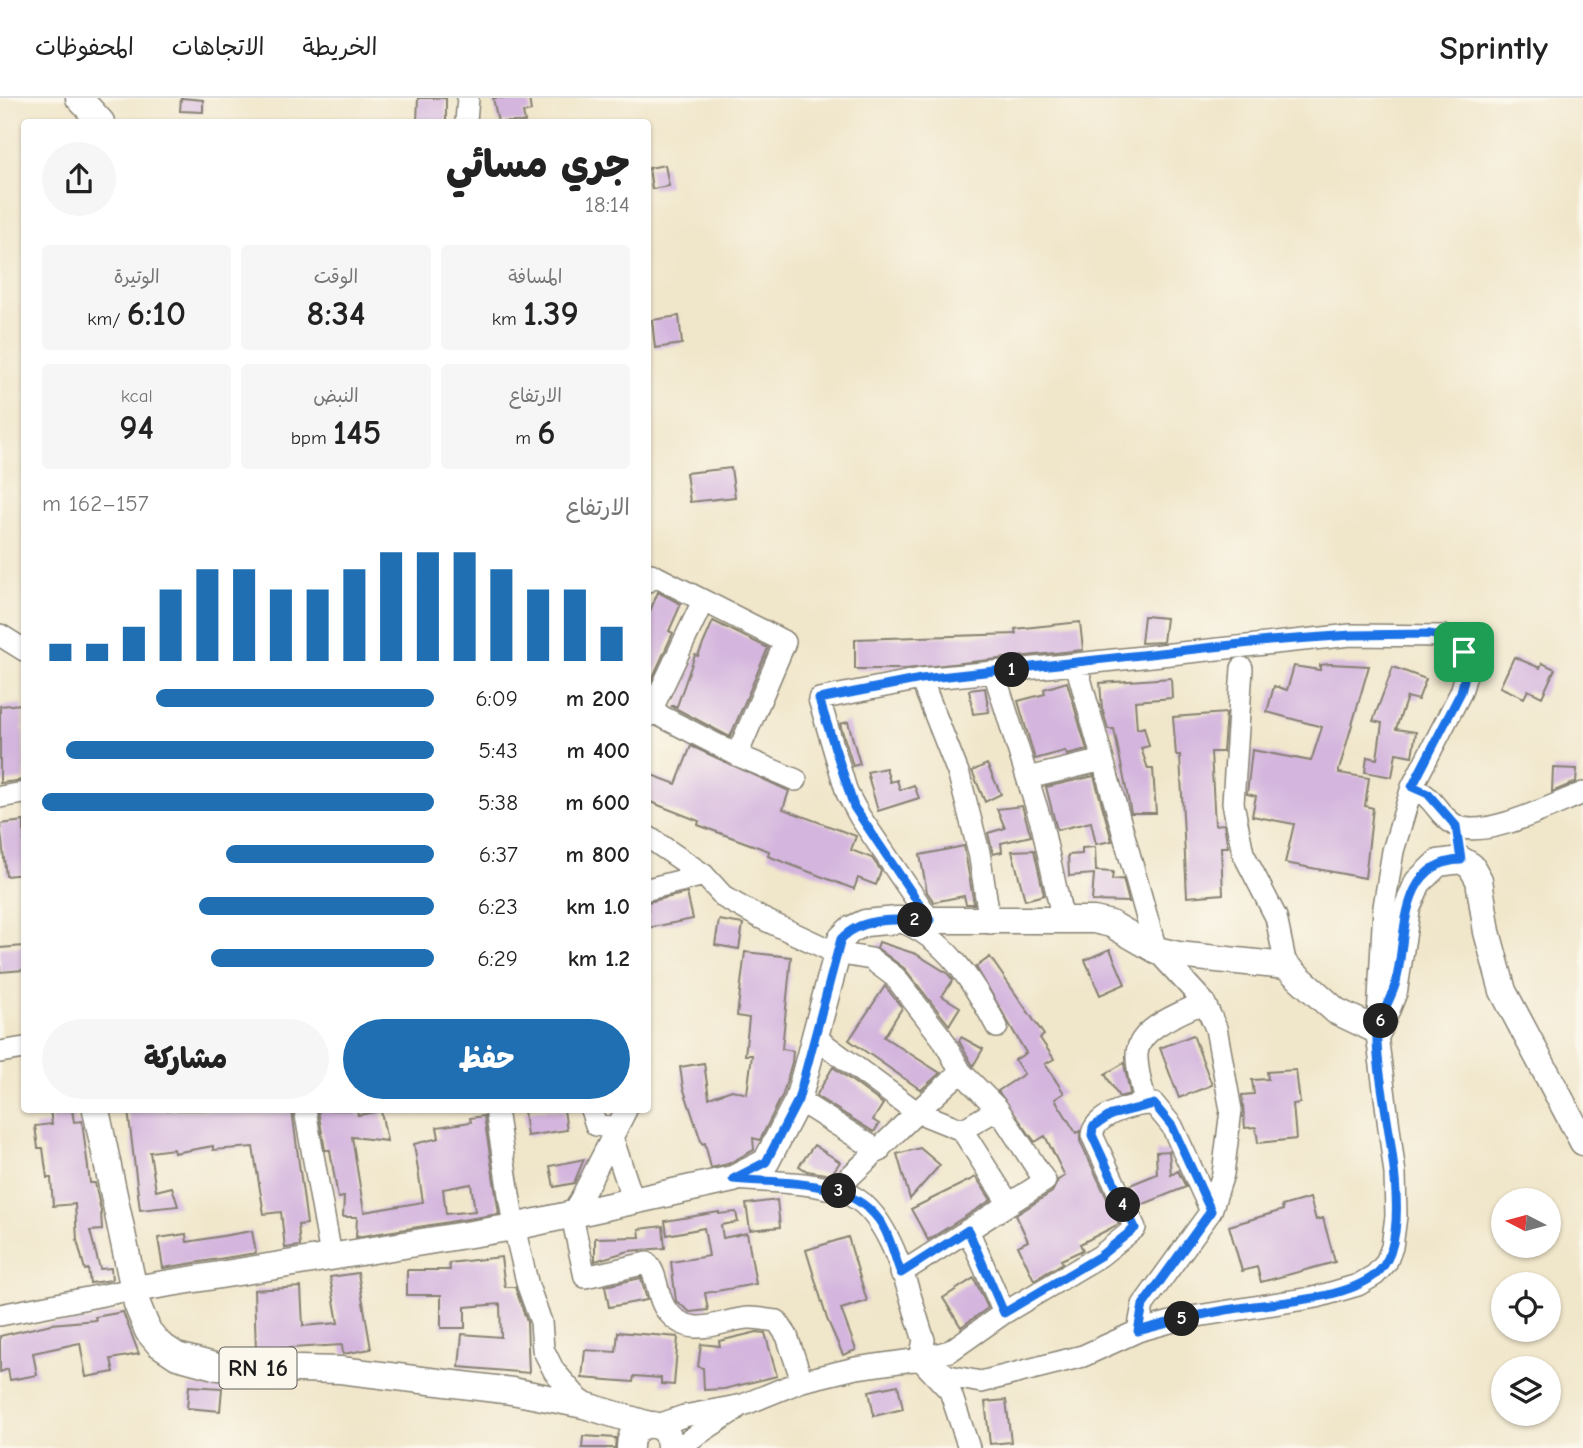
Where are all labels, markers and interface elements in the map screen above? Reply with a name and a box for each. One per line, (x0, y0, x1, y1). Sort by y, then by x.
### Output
text: Sprintly (1440, 29, 1548, 67)
text: المحفوظات (35, 33, 134, 61)
text: الاتجاهات (172, 33, 265, 61)
text: الخريطة (303, 33, 377, 61)
button: share (42, 142, 116, 216)
text: جري مسائي (446, 143, 630, 187)
text: 18:14 (585, 191, 630, 218)
text: الوتيرة (114, 266, 160, 288)
text: الوقت (314, 266, 358, 288)
text: المسافة (508, 266, 562, 288)
text: 6:10 (127, 293, 186, 334)
text: 8:34 (307, 293, 365, 334)
text: 1.39 (523, 293, 579, 334)
text: /km (87, 308, 127, 330)
text: km (492, 308, 523, 330)
text: kcal (121, 385, 153, 407)
text: النبض (313, 385, 359, 407)
text: الارتفاع (509, 385, 562, 407)
text: 94 (119, 407, 154, 448)
text: 145 (333, 412, 381, 453)
text: 6 (537, 412, 556, 453)
text: bpm (291, 427, 333, 449)
text: m (515, 427, 537, 449)
text: 157–162 m (42, 490, 149, 517)
text: الارتفاع (566, 494, 630, 521)
pin (1434, 622, 1494, 682)
icon: arrive (1445, 633, 1483, 671)
pin: 1 (995, 652, 1030, 688)
text: 1 (1008, 658, 1015, 680)
text: 6:09 (475, 685, 518, 712)
text: 200 m (566, 685, 630, 712)
text: 5:43 (479, 737, 518, 764)
text: 400 m (566, 737, 630, 764)
text: 5:38 (478, 789, 518, 816)
text: 600 m (565, 789, 630, 816)
text: 6:37 (479, 841, 518, 868)
text: 800 m (565, 841, 630, 868)
text: 6:23 (478, 893, 518, 920)
text: 1.0 km (566, 893, 630, 920)
pin: 2 (898, 902, 932, 938)
text: 2 (910, 908, 919, 930)
text: 6:29 (477, 945, 518, 972)
text: 1.2 km (568, 945, 630, 972)
pin: 6 (1364, 1004, 1398, 1038)
text: 6 (1376, 1009, 1385, 1031)
button: مشاركة (42, 1019, 329, 1099)
button: حفظ (343, 1019, 630, 1099)
pin: 3 (822, 1174, 856, 1208)
text: 3 (834, 1179, 843, 1201)
pin: 4 (1106, 1188, 1140, 1222)
north arrow (1491, 1188, 1561, 1258)
map controls (1491, 1188, 1561, 1426)
text: 4 (1118, 1193, 1127, 1215)
button: locate (1491, 1272, 1561, 1342)
pin: 5 (1164, 1302, 1200, 1336)
text: 5 (1176, 1307, 1187, 1329)
road number: RN 16 (219, 1348, 296, 1388)
button: layers (1491, 1356, 1561, 1426)

